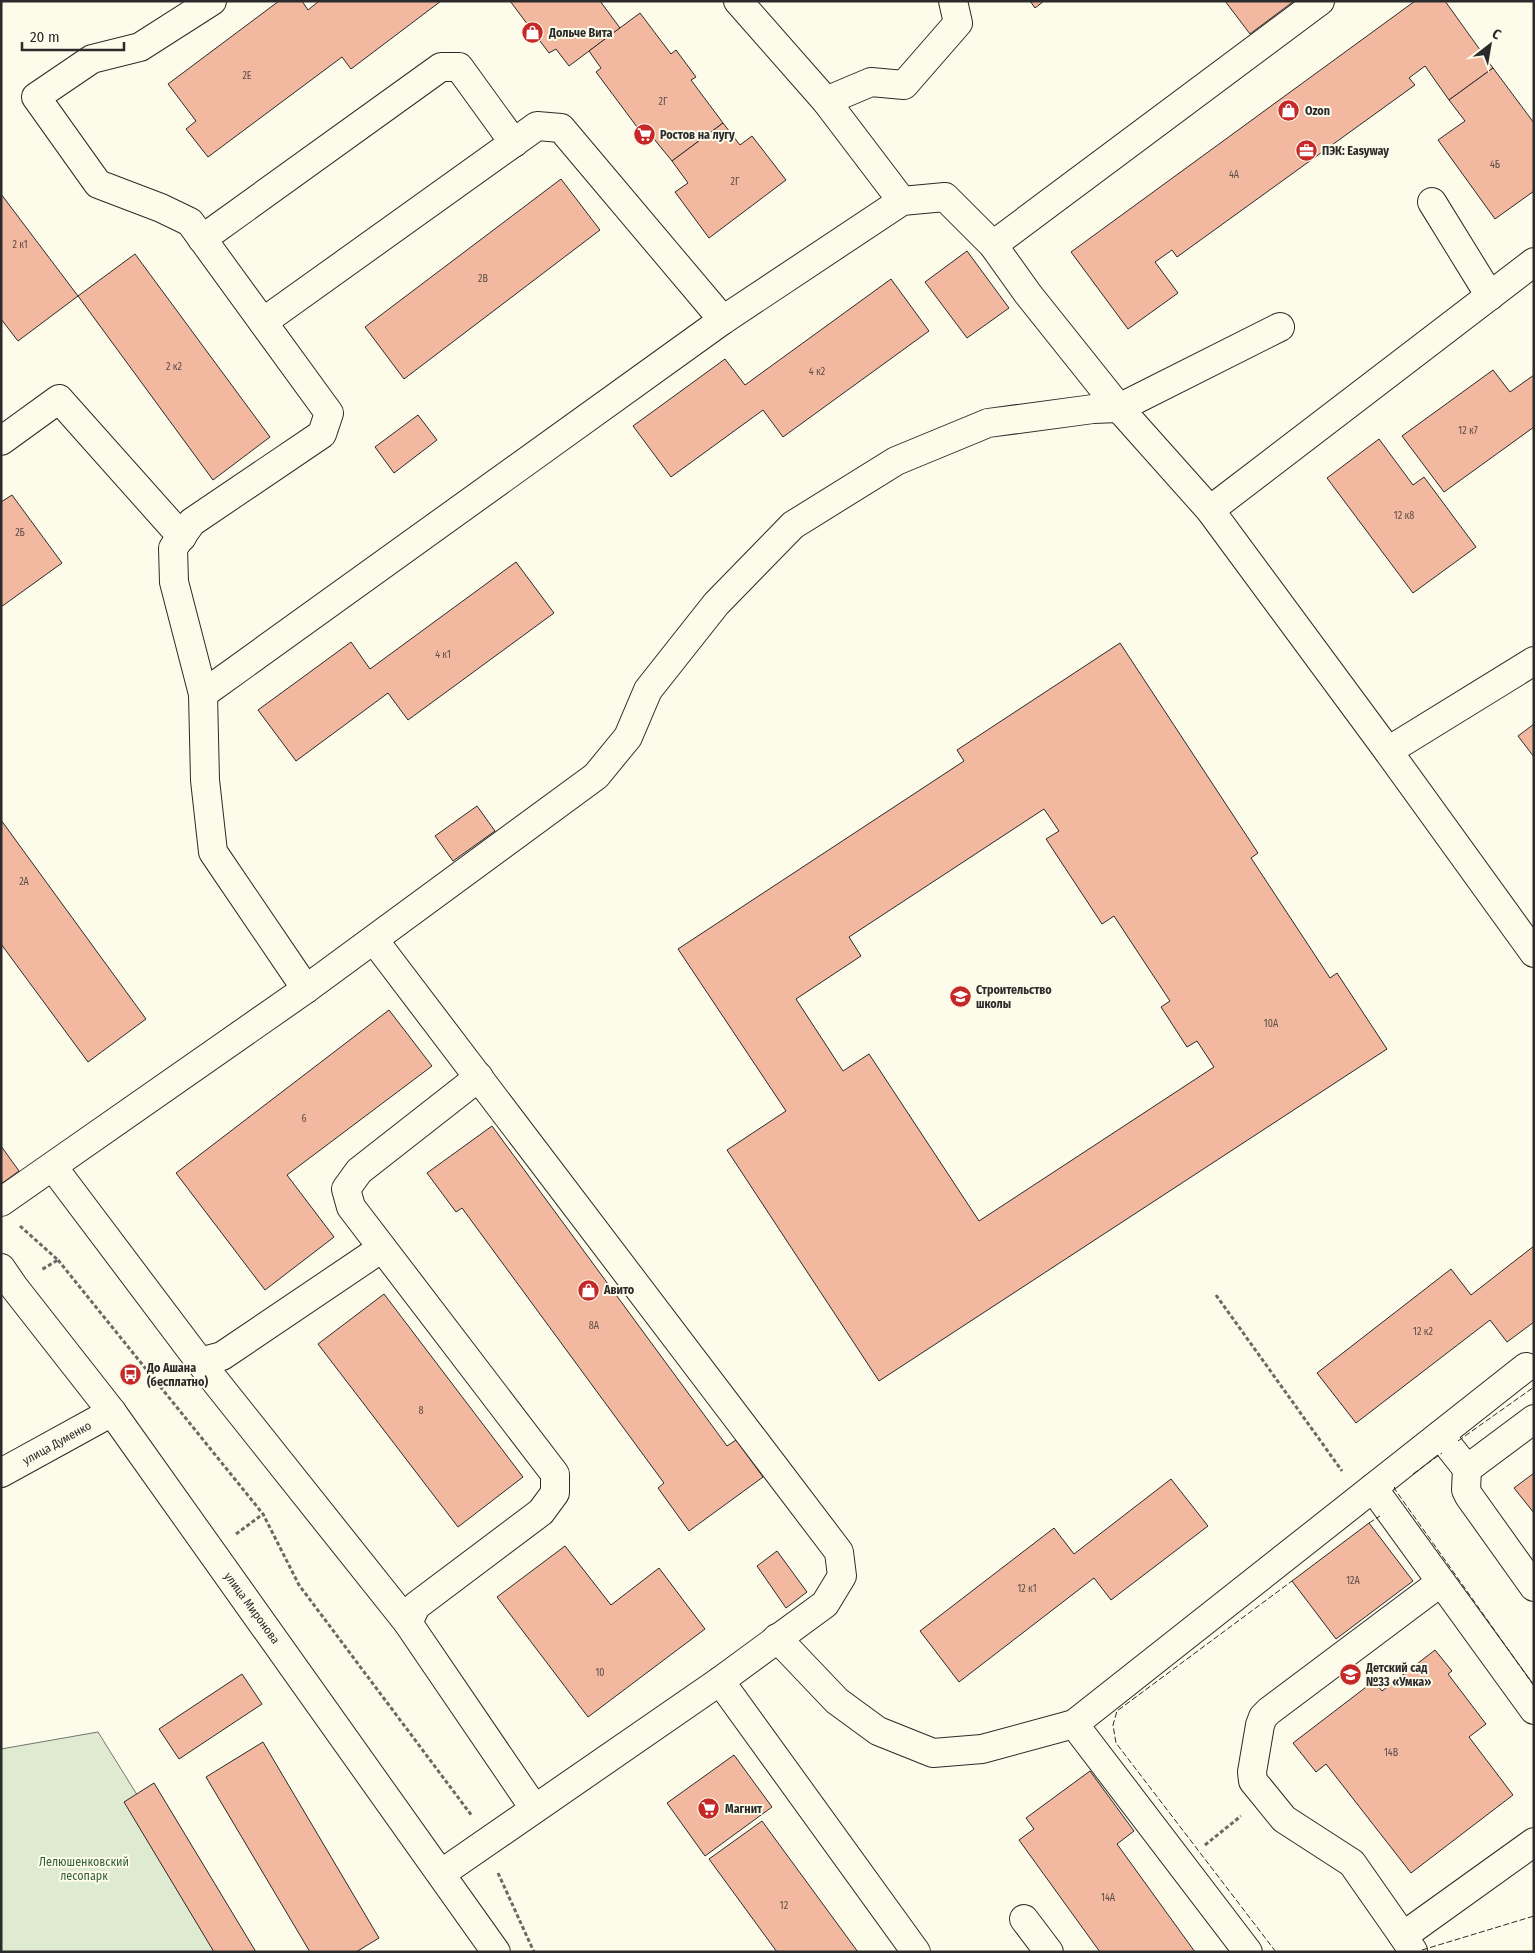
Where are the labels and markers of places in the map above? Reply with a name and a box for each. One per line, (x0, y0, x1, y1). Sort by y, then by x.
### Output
shop icon: Дольче Вита (521, 21, 545, 45)
place label: Дольче Вита (548, 26, 612, 40)
shop icon: Ozon (1277, 99, 1301, 123)
place label: Ozon (1305, 104, 1330, 118)
supermarket icon: Ростов на лугу (632, 123, 656, 147)
place label: Ростов на лугу (660, 128, 735, 142)
office icon: ПЭК: Easyway (1294, 139, 1318, 163)
place label: ПЭК: Easyway (1322, 144, 1389, 158)
place label: Строительство школы (976, 983, 1052, 1011)
school or university icon: Строительство школы (948, 985, 972, 1009)
shop icon: Авито (576, 1278, 600, 1302)
place label: Авито (603, 1283, 635, 1297)
place label: До Ашана (бесплатно) (146, 1361, 208, 1389)
bus stop icon: До Ашана (бесплатно) (119, 1363, 143, 1387)
place label: Детский сад №33 «Умка» (1365, 1661, 1431, 1689)
school or university icon: Детский сад №33 «Умка» (1338, 1663, 1362, 1687)
supermarket icon: Магнит (697, 1797, 721, 1821)
place label: Магнит (725, 1802, 763, 1816)

